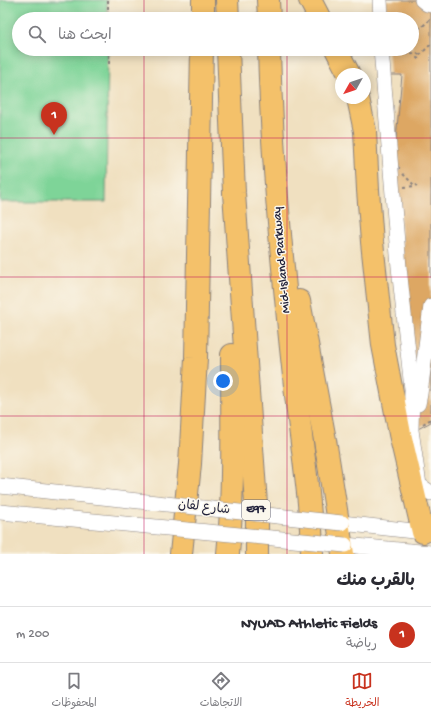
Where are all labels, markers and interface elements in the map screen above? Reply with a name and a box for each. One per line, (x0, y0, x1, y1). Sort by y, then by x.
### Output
search box (12, 12, 419, 56)
icon: search (26, 23, 48, 45)
text: ابحث هنا (58, 27, 112, 45)
north arrow (335, 68, 371, 104)
pin: 1 (41, 102, 67, 135)
street label: Mid-Island Parkway (270, 206, 294, 314)
your location (213, 371, 233, 391)
street label: شارع لفان (177, 498, 231, 518)
road number: E97 (242, 500, 270, 520)
text: بالقرب منك (336, 572, 415, 592)
text: NYUAD Athletic Fields (241, 615, 377, 633)
text: 200 m (16, 627, 49, 642)
text: 1 (399, 627, 405, 642)
text: رياضة (346, 637, 377, 652)
tab: المحفوظات (52, 670, 97, 712)
tab: الاتجاهات (200, 670, 242, 712)
tab: الخريطة (345, 670, 380, 712)

